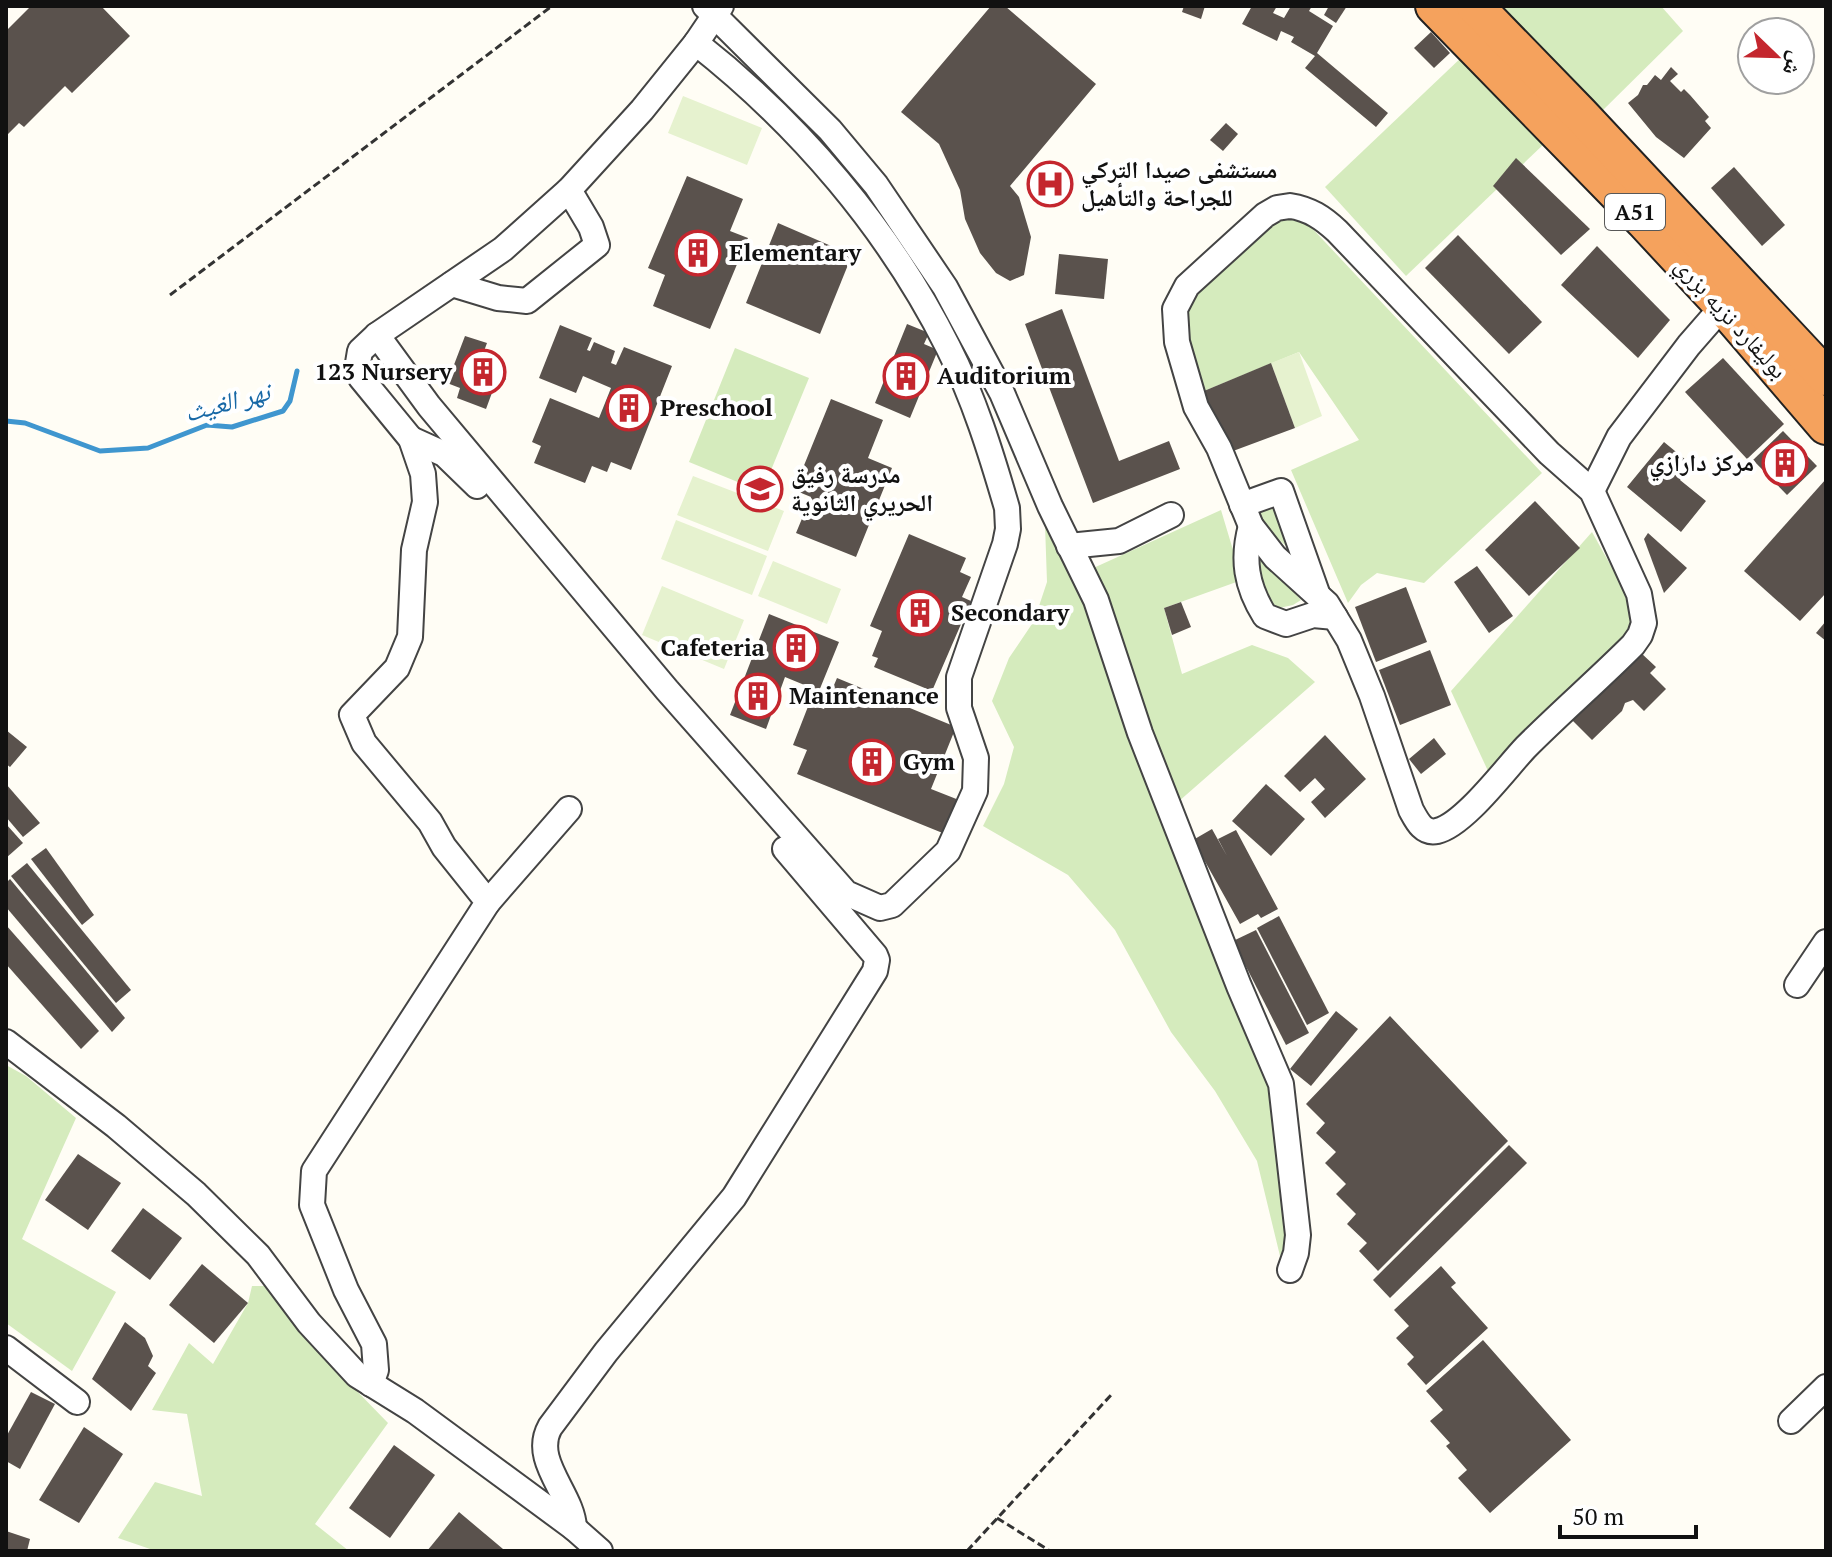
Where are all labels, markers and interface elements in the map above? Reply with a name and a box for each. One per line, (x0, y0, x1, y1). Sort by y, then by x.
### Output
north arrow (1736, 16, 1816, 96)
text: ش (1777, 48, 1813, 80)
place label: مستشفى صيدا التركي للجراحة والتأهيل (1081, 153, 1277, 213)
hospital icon: مستشفى صيدا التركي للجراحة والتأهيل (1026, 160, 1074, 208)
road number: A51 (1605, 194, 1665, 230)
building icon: Elementary (674, 229, 722, 277)
place label: Elementary (729, 236, 862, 268)
street label: بوليفارد نزيه بزري (1665, 250, 1795, 388)
building icon: 123 Nursery (459, 348, 507, 396)
building icon: Auditorium (882, 352, 930, 400)
place label: 123 Nursery (314, 355, 453, 387)
place label: Auditorium (937, 359, 1071, 391)
water label: نهر الغيث (180, 372, 277, 429)
building icon: Preschool (605, 384, 653, 432)
place label: Preschool (660, 391, 773, 423)
building icon: مركز دارازي (1761, 439, 1809, 487)
place label: مركز دارازي (1649, 446, 1754, 482)
place label: مدرسة رفيق الحريري الثانوية (791, 458, 933, 522)
school or university icon: مدرسة رفيق الحريري الثانوية (736, 465, 784, 513)
building icon: Secondary (896, 589, 944, 637)
place label: Secondary (951, 596, 1071, 628)
building icon: Cafeteria (772, 624, 820, 672)
place label: Cafeteria (660, 631, 766, 663)
building icon: Maintenance (734, 672, 782, 720)
place label: Maintenance (789, 679, 939, 711)
building icon: Gym (848, 738, 896, 786)
place label: Gym (903, 745, 955, 777)
scale bar (1560, 1489, 1696, 1539)
text: 50 m (1572, 1500, 1624, 1532)

